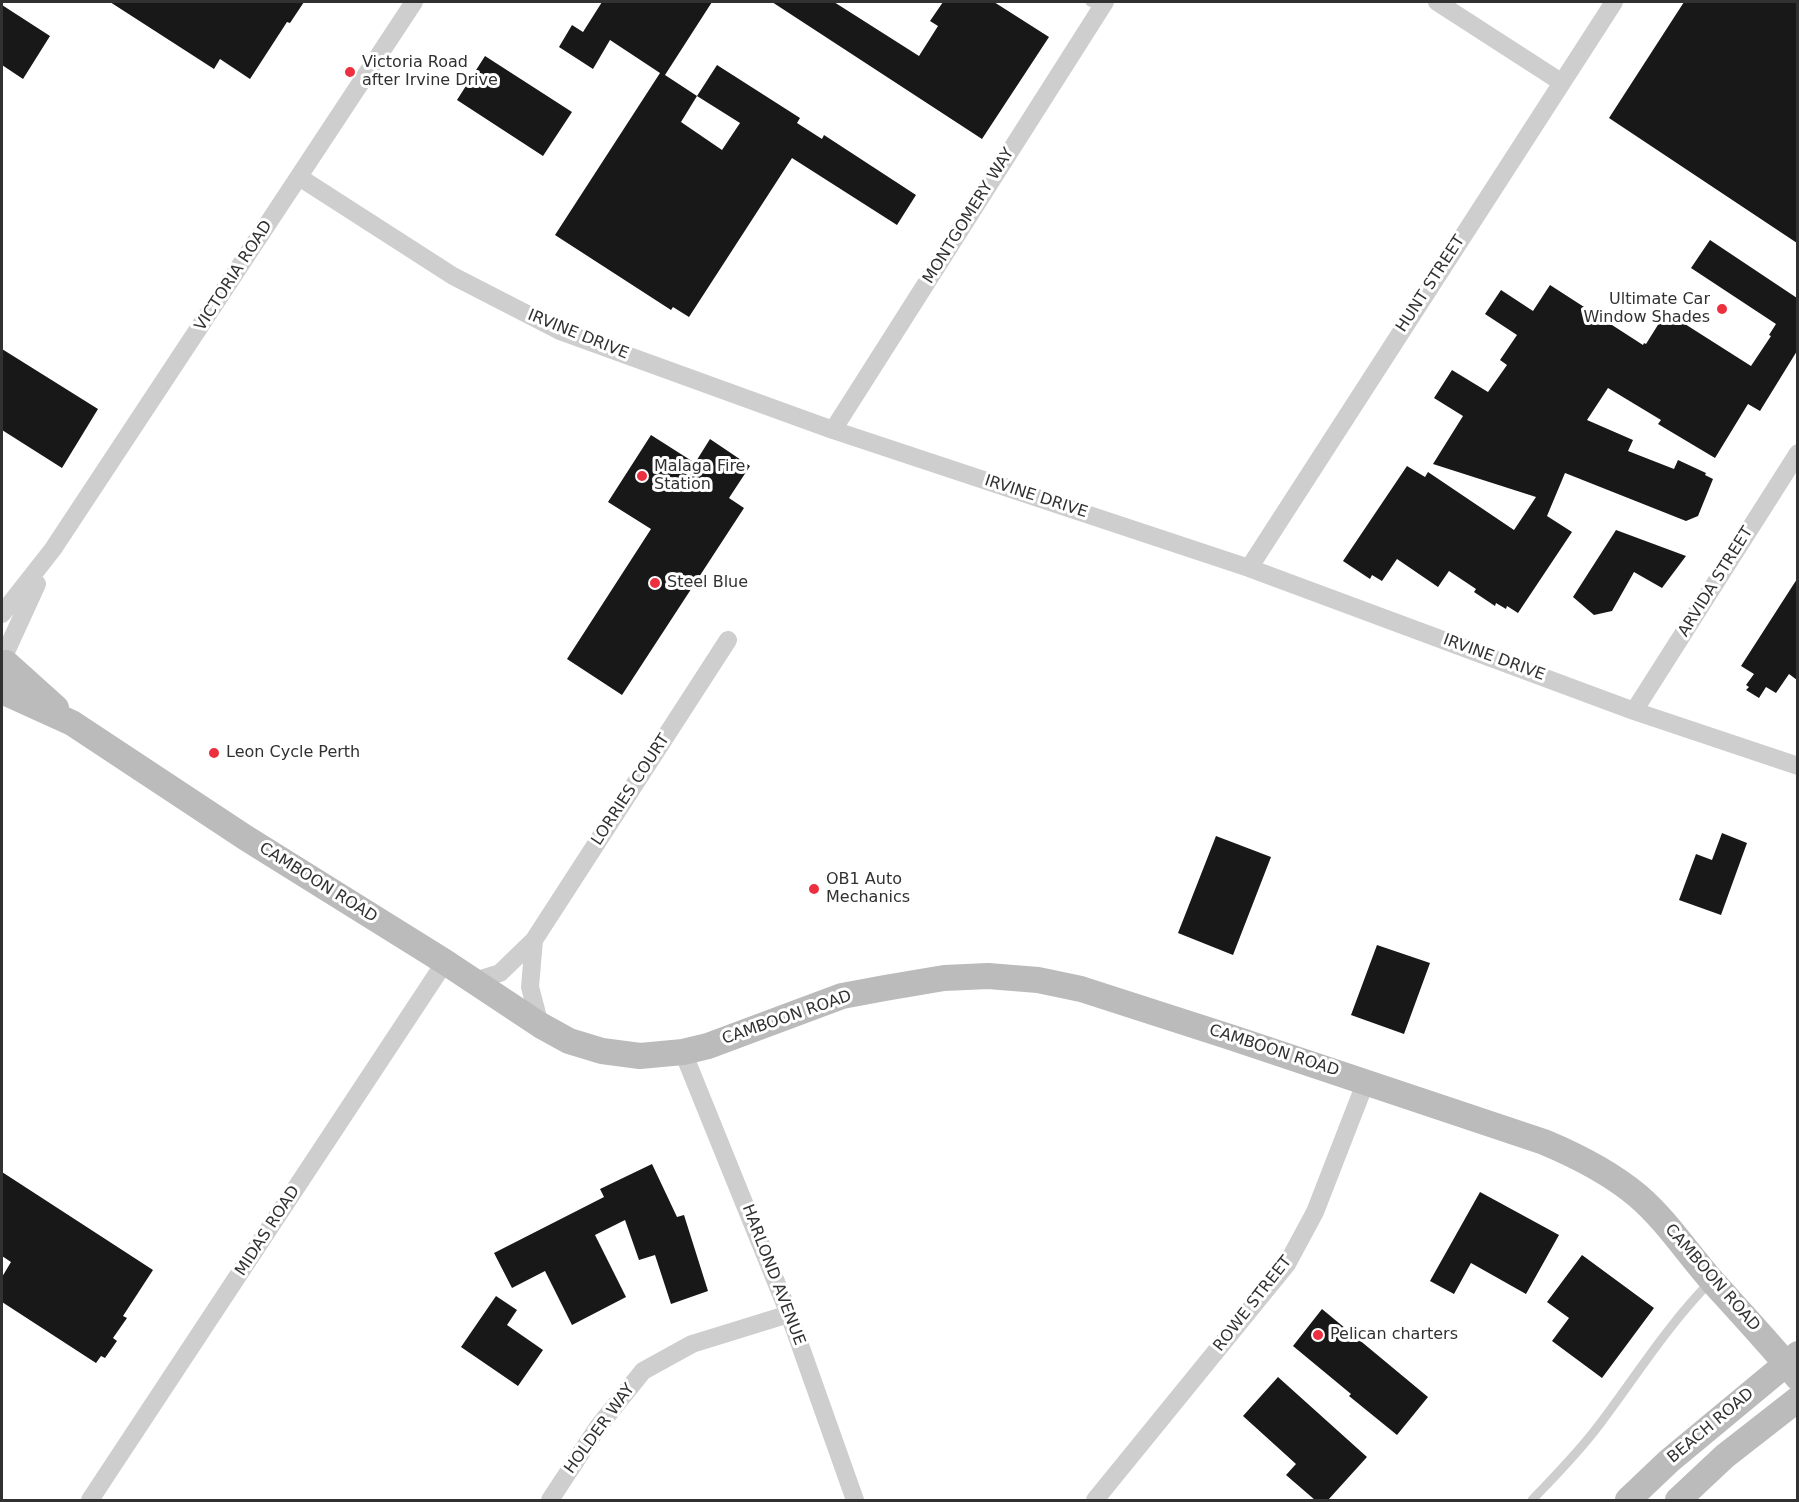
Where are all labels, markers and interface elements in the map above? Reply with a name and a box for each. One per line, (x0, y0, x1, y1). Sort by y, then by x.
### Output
place label: Victoria Road after Irvine Drive (362, 53, 498, 91)
marker: Victoria Road after Irvine Drive (343, 65, 357, 79)
street label: MONTGOMERY WAY (919, 145, 1019, 287)
street label: VICTORIA ROAD (191, 217, 277, 335)
street label: HUNT STREET (1393, 232, 1469, 336)
place label: Ultimate Car Window Shades (1583, 290, 1710, 328)
marker: Ultimate Car Window Shades (1715, 302, 1729, 316)
street label: IRVINE DRIVE (525, 306, 631, 364)
place label: Malaga Fire Station (654, 457, 745, 495)
marker: Malaga Fire Station (635, 469, 649, 483)
street label: IRVINE DRIVE (982, 471, 1090, 523)
street label: ARVIDA STREET (1674, 524, 1758, 640)
place label: Steel Blue (667, 573, 748, 593)
marker: Steel Blue (648, 576, 662, 590)
street label: IRVINE DRIVE (1440, 631, 1548, 685)
street label: LORRIES COURT (588, 731, 674, 849)
place label: Leon Cycle Perth (226, 743, 360, 763)
marker: Leon Cycle Perth (207, 746, 221, 760)
street label: CAMBOON ROAD (255, 839, 381, 927)
place label: OB1 Auto Mechanics (826, 870, 910, 908)
marker: OB1 Auto Mechanics (807, 882, 821, 896)
street label: CAMBOON ROAD (720, 987, 854, 1049)
street label: CAMBOON ROAD (1207, 1021, 1341, 1081)
street label: MIDAS ROAD (232, 1182, 304, 1280)
street label: HARLOND AVENUE (737, 1202, 809, 1348)
street label: CAMBOON ROAD (1660, 1221, 1764, 1335)
street label: ROWE STREET (1210, 1252, 1296, 1356)
place label: Pelican charters (1330, 1325, 1458, 1345)
marker: Pelican charters (1311, 1328, 1325, 1342)
street label: HOLDER WAY (561, 1380, 639, 1478)
street label: BEACH ROAD (1664, 1384, 1758, 1468)

